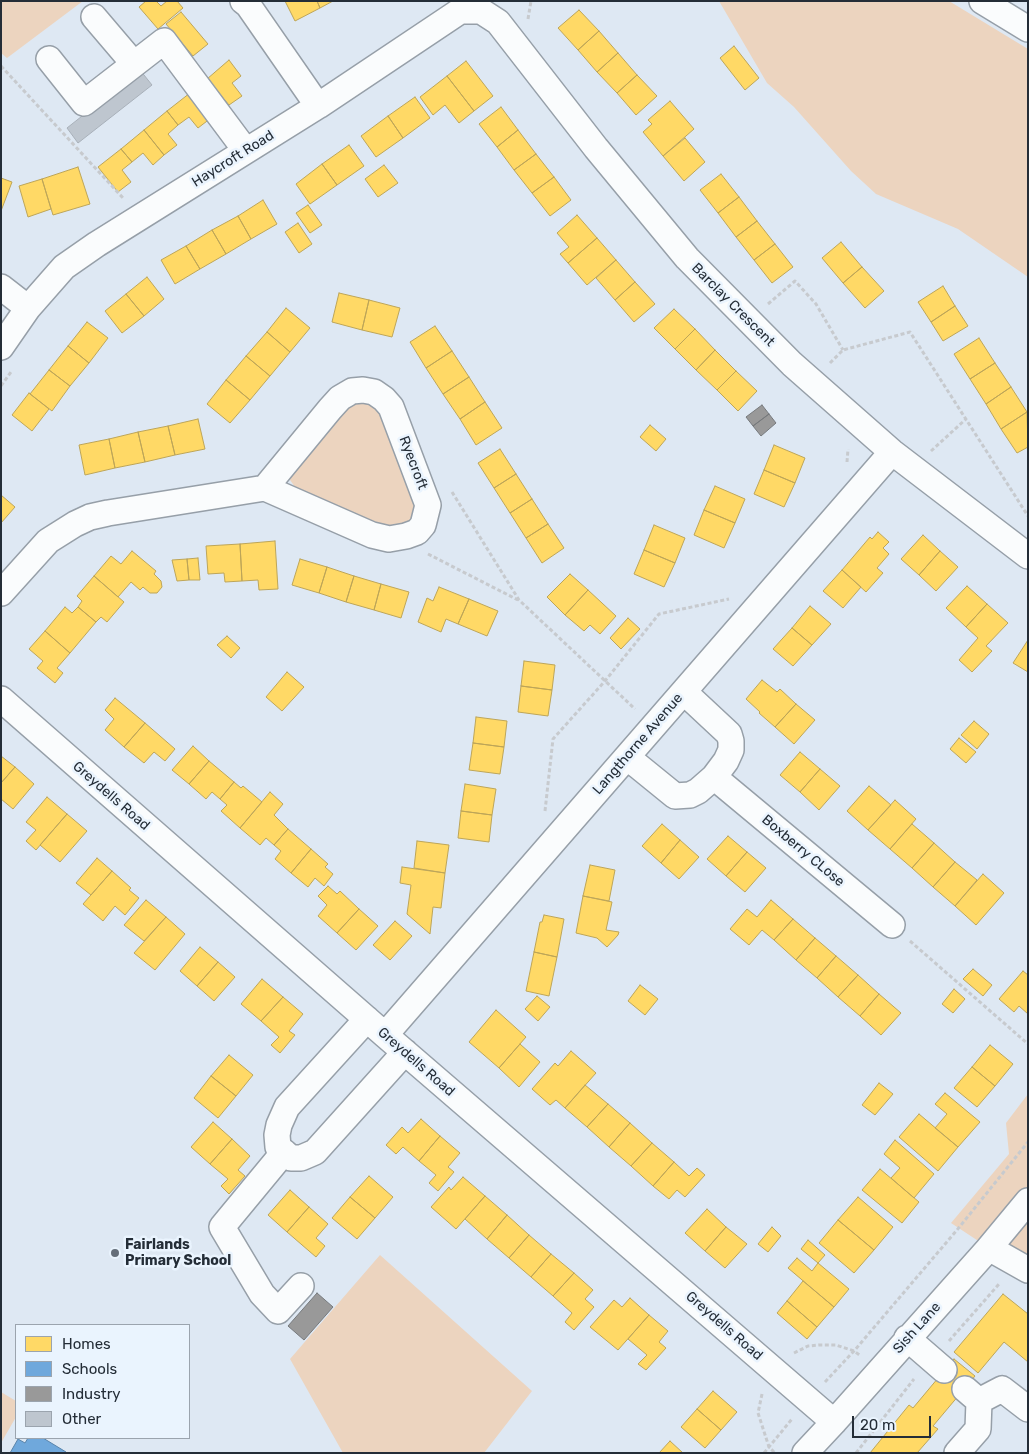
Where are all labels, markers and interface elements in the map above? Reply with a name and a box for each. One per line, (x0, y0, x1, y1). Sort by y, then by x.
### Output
street label: Haycroft Road (189, 127, 277, 191)
street label: Barclay Crescent (688, 260, 778, 350)
street label: Ryecroft (395, 434, 431, 492)
street label: Langthorne Avenue (589, 690, 687, 798)
street label: Greydells Road (69, 758, 153, 834)
street label: Boxberry CLose (758, 812, 848, 890)
street label: Greydells Road (374, 1024, 458, 1100)
place label: Fairlands Primary School (125, 1237, 231, 1270)
marker: Fairlands Primary School (109, 1247, 121, 1259)
street label: Greydells Road (682, 1288, 766, 1364)
street label: Sish Lane (890, 1299, 944, 1357)
legend (15, 1324, 190, 1439)
text: Homes (62, 1335, 111, 1353)
text: Schools (62, 1360, 117, 1378)
text: Industry (62, 1385, 121, 1403)
scale bar (854, 1406, 933, 1438)
text: Other (62, 1410, 101, 1428)
text: 20 m (860, 1416, 895, 1434)

